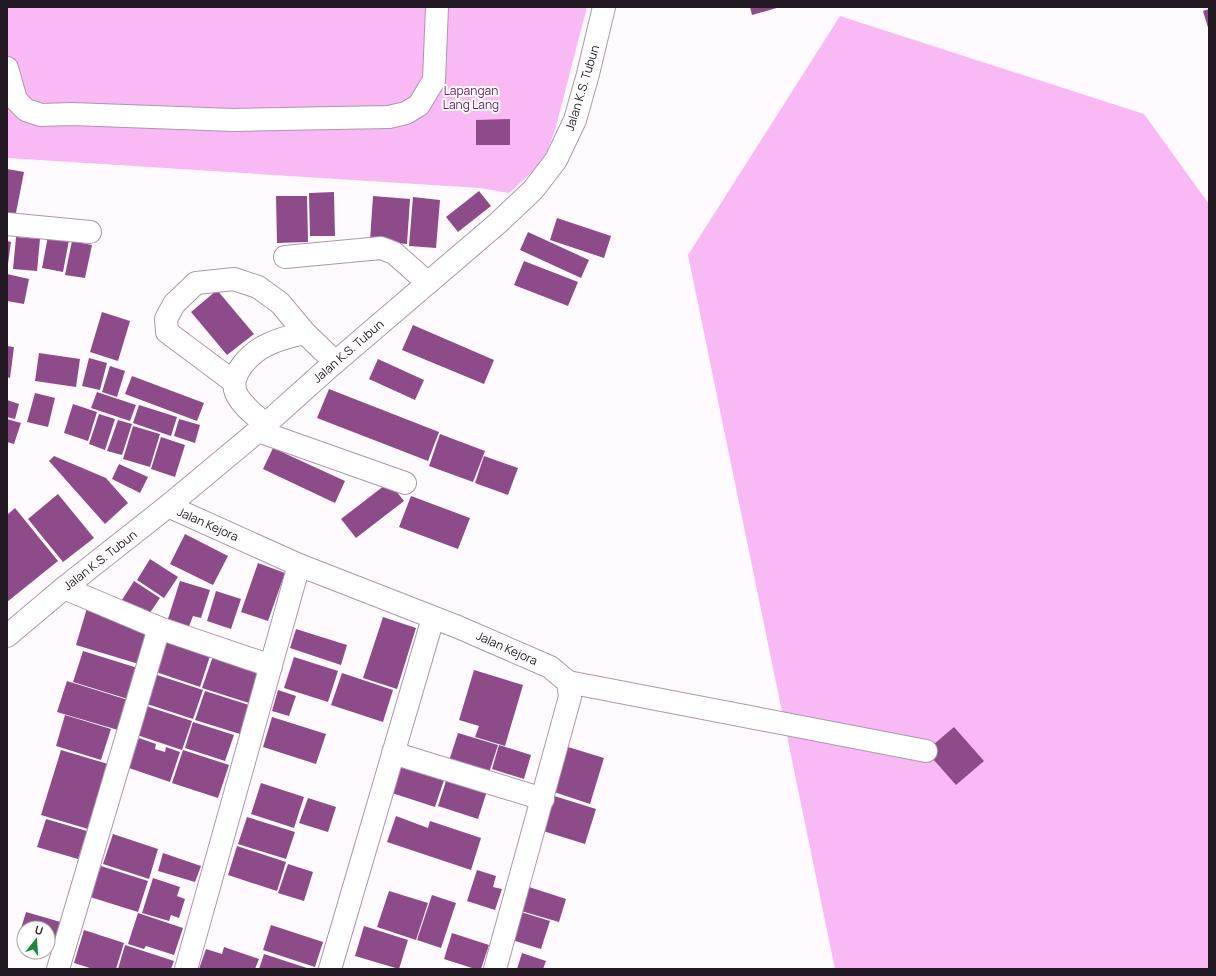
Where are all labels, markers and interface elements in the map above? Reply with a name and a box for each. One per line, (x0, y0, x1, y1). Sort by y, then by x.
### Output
street label: Jalan K.S. Tubun (561, 43, 603, 133)
park label: Lapangan Lang Lang (443, 82, 499, 113)
street label: Jalan K.S. Tubun (309, 315, 387, 387)
street label: Jalan Kejora (175, 503, 241, 545)
street label: Jalan K.S. Tubun (60, 526, 140, 594)
street label: Jalan Kejora (474, 627, 540, 669)
north arrow (16, 920, 56, 960)
text: U (33, 922, 45, 938)

